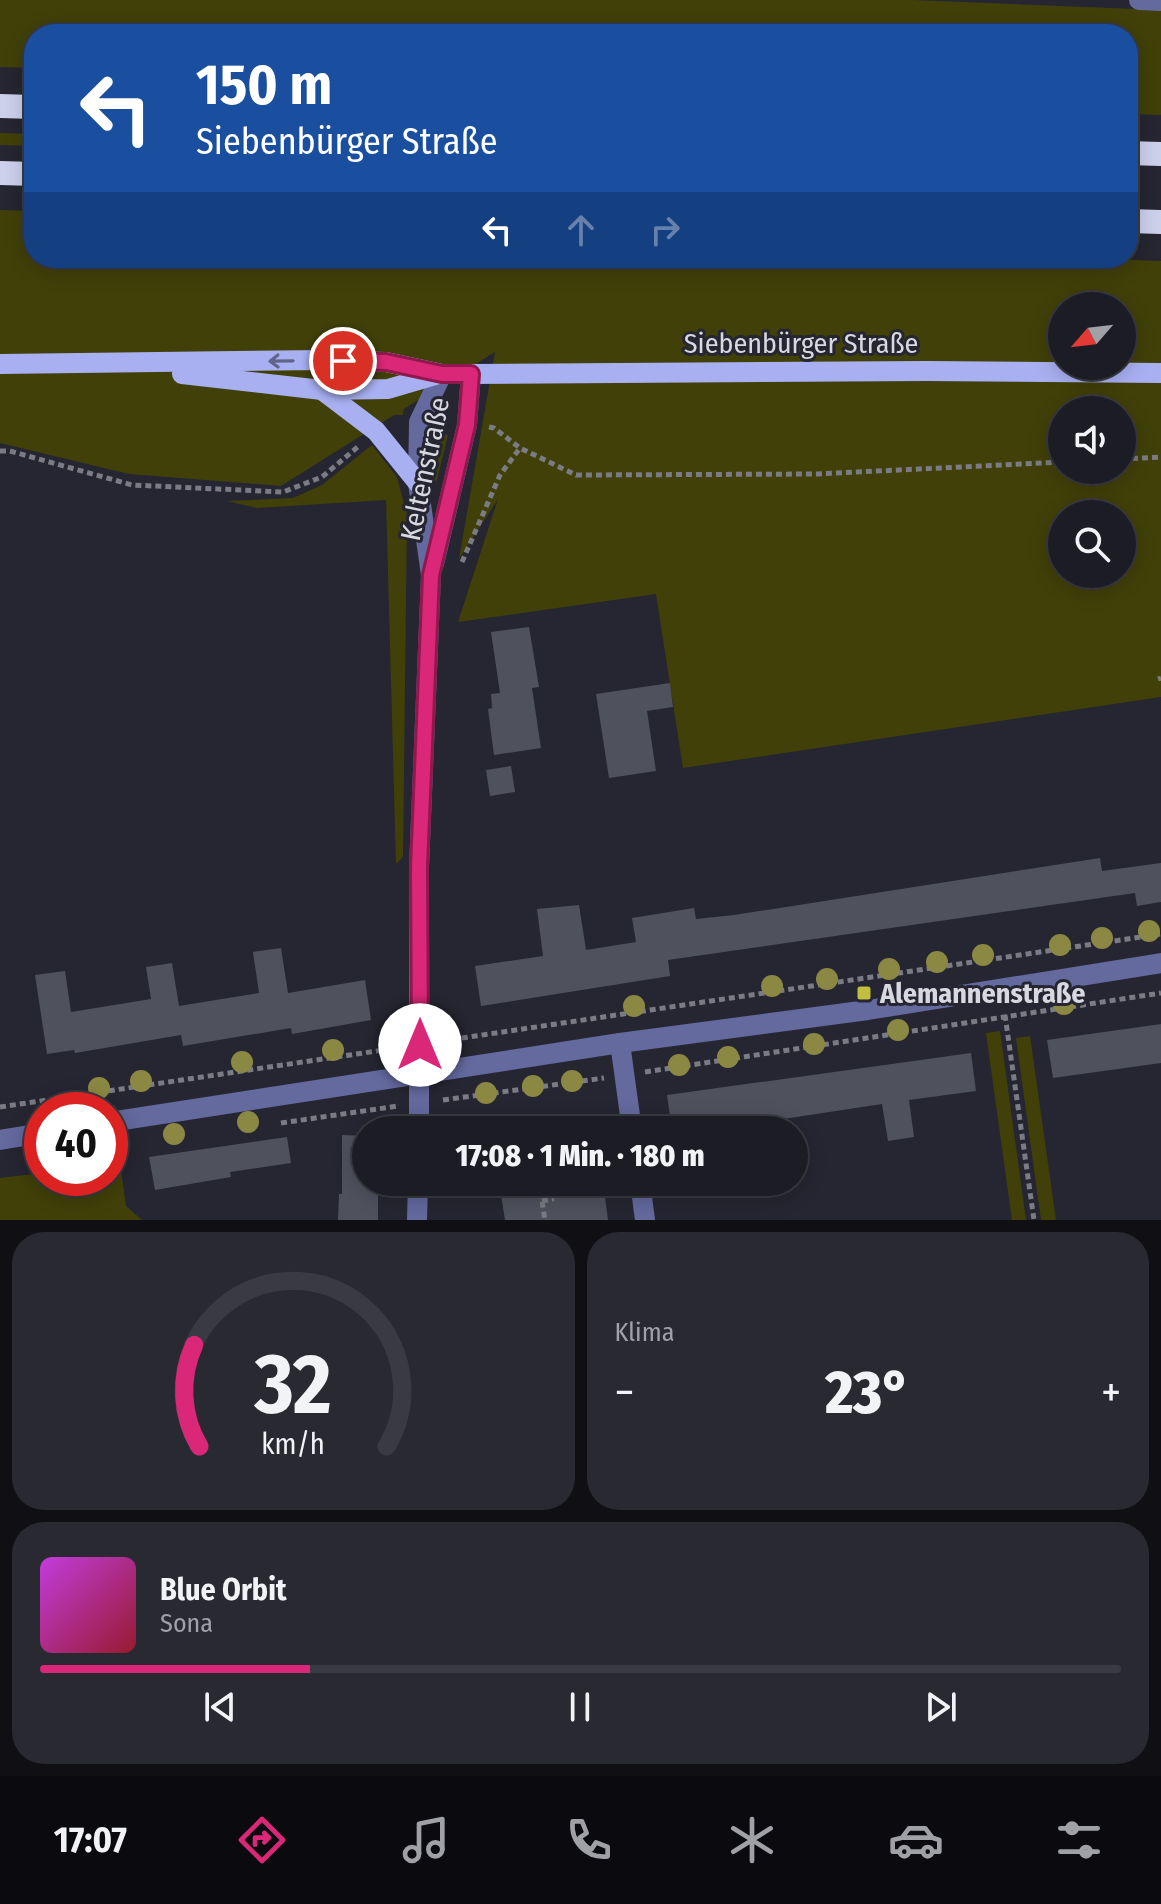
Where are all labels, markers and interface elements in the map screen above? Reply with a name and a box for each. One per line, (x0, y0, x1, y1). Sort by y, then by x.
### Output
text: 150 m (196, 52, 332, 119)
icon: left (64, 56, 168, 160)
text: Siebenbürger Straße (196, 120, 498, 164)
icon: left (475, 208, 519, 252)
icon: ahead (559, 208, 603, 252)
icon: right (643, 208, 687, 252)
north arrow (1048, 292, 1136, 380)
map controls (1048, 292, 1136, 588)
pin (309, 327, 377, 395)
street label: Siebenbürger Straße (684, 327, 918, 360)
icon: arrive (321, 339, 365, 383)
one-way arrow (268, 354, 295, 369)
street label: Keltenstraße (394, 394, 456, 544)
button: sound (1048, 396, 1136, 484)
button: search (1048, 500, 1136, 588)
place label: Alemannenstraße (879, 977, 1086, 1010)
marker: Alemannenstraße (855, 984, 873, 1002)
position arrow (378, 1003, 462, 1087)
speed limit sign: 40 (24, 1092, 128, 1196)
text: 17:08 · 1 Min. · 180 m (455, 1138, 705, 1174)
text: Klima (615, 1317, 674, 1348)
text: 32 (254, 1335, 332, 1435)
text: 23° (825, 1357, 910, 1429)
text: − (615, 1366, 634, 1419)
text: + (1101, 1366, 1121, 1419)
text: km/h (261, 1427, 325, 1462)
text: Blue Orbit (160, 1572, 286, 1608)
text: Sona (160, 1608, 213, 1639)
icon: previous (198, 1685, 242, 1729)
icon: pause (558, 1685, 602, 1729)
icon: next (919, 1685, 963, 1729)
icon: directions (234, 1812, 290, 1868)
icon: music (398, 1812, 454, 1868)
icon: phone (561, 1812, 617, 1868)
icon: climate (724, 1812, 780, 1868)
icon: car (888, 1812, 944, 1868)
icon: filters (1051, 1812, 1107, 1868)
text: 17:07 (54, 1818, 127, 1862)

